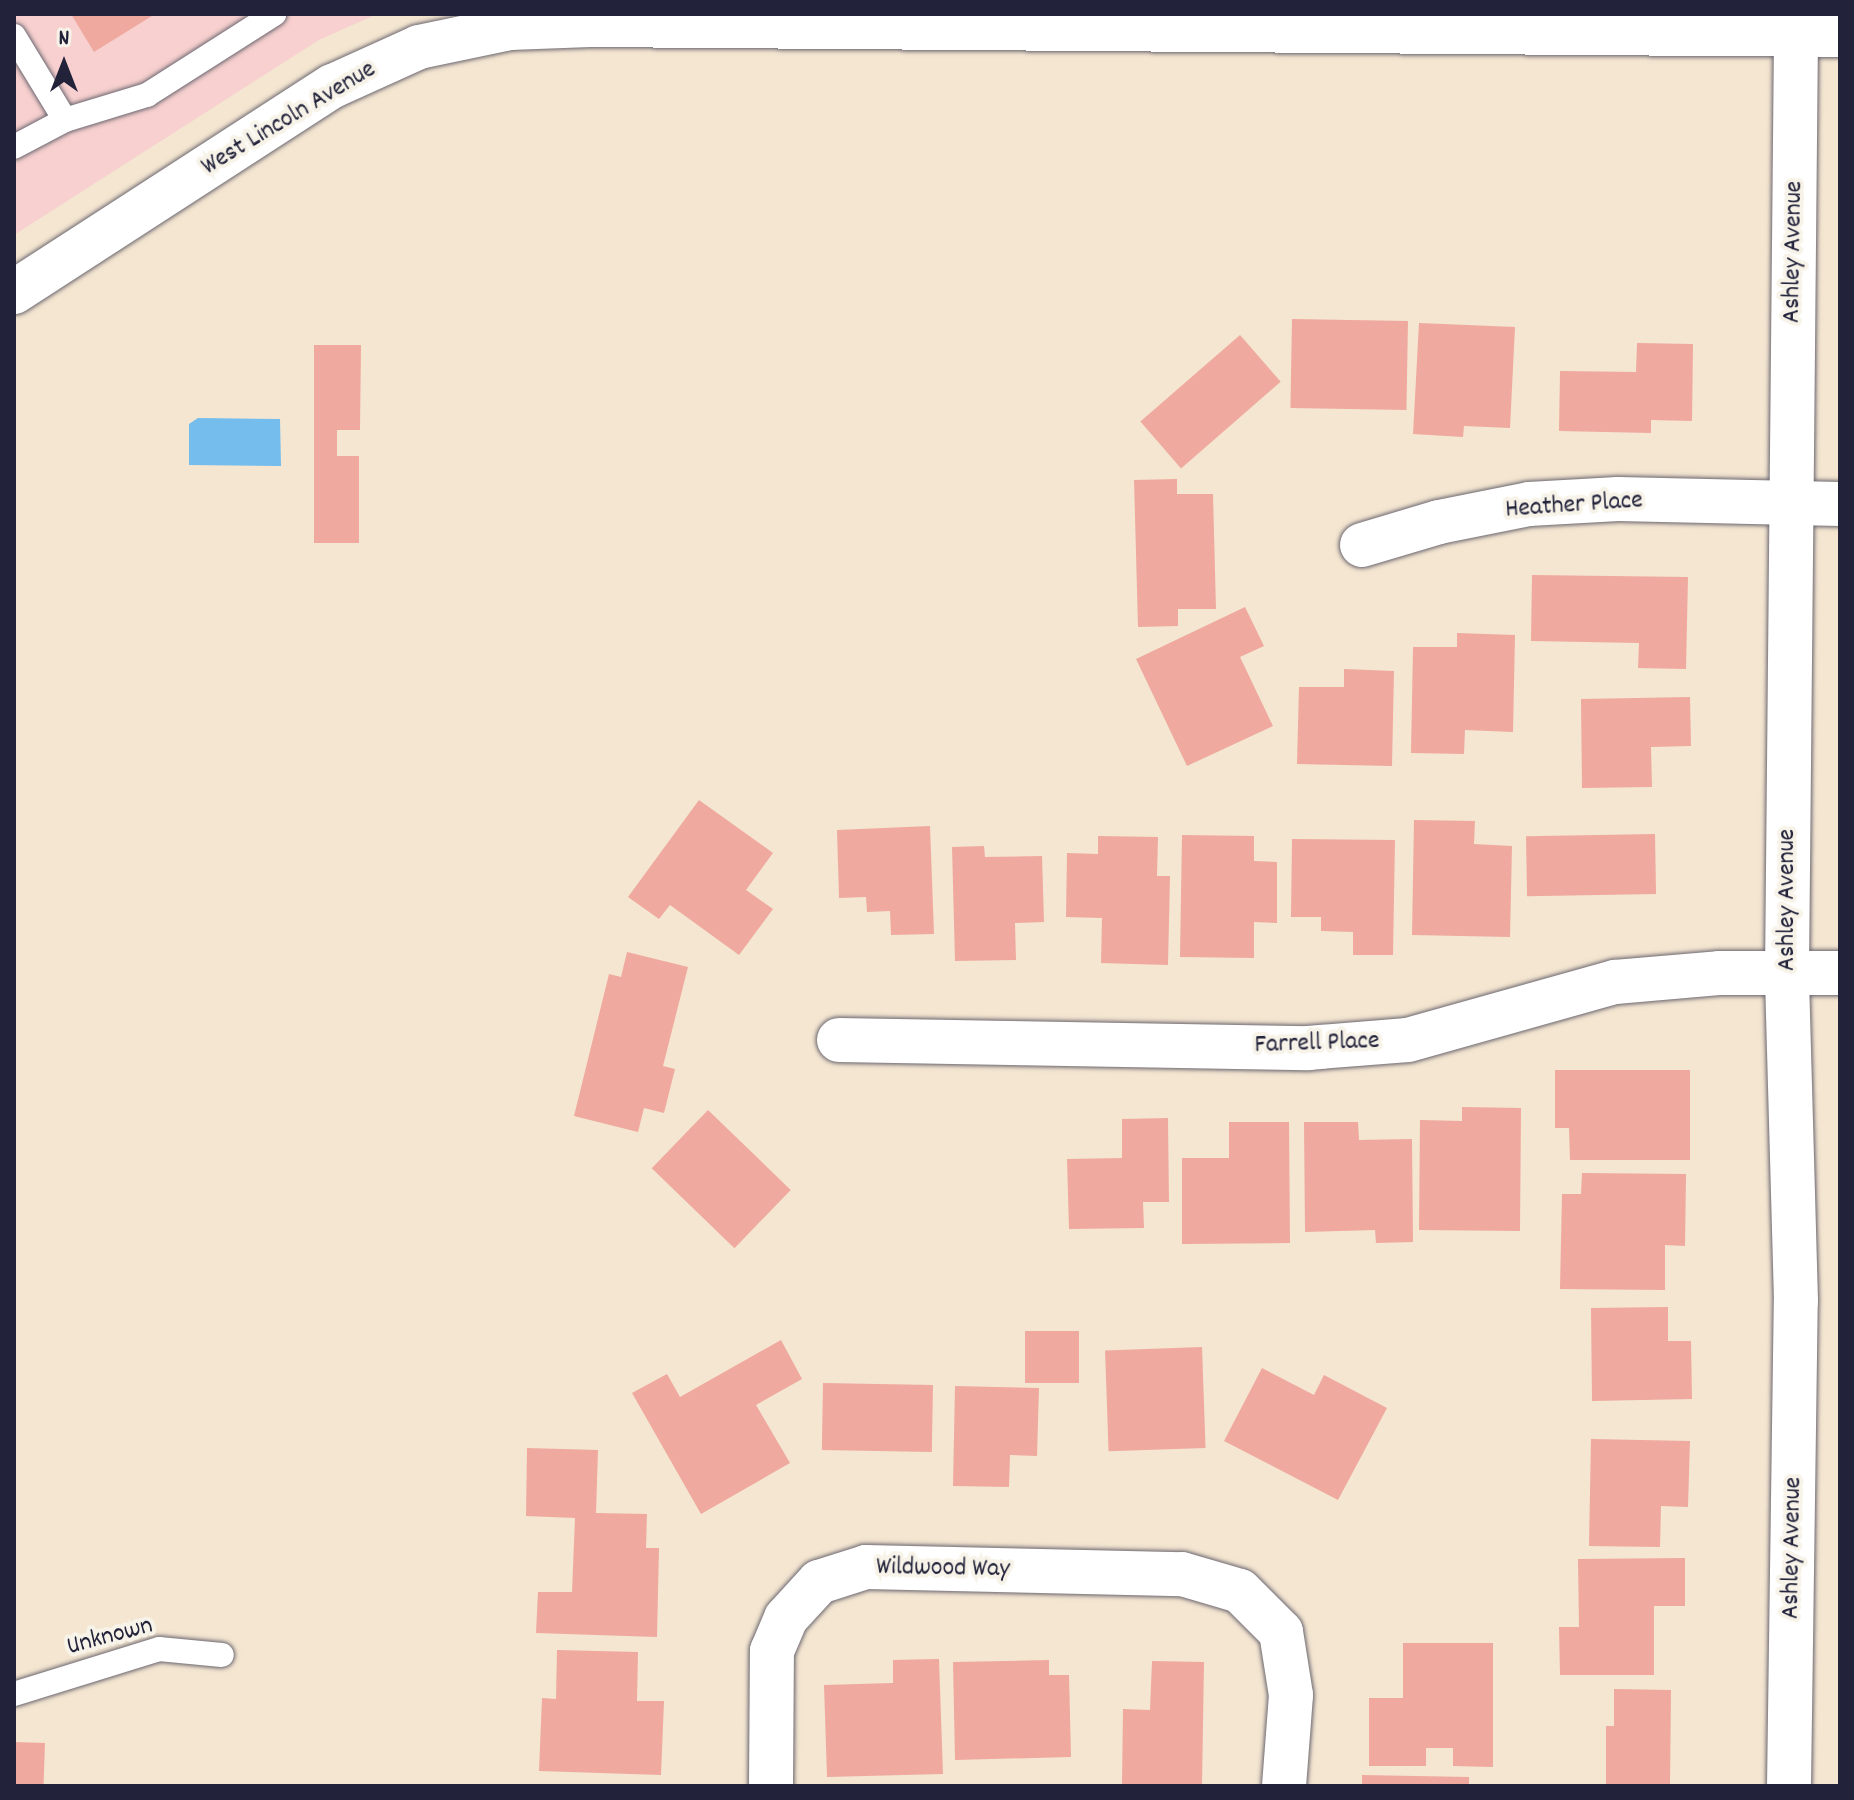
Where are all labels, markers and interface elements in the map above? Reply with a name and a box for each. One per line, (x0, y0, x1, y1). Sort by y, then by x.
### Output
north arrow (24, 24, 104, 104)
text: N (59, 24, 69, 55)
street label: West Lincoln Avenue (196, 55, 382, 183)
street label: Ashley Avenue (1777, 181, 1811, 323)
street label: Heather Place (1504, 486, 1644, 526)
street label: Ashley Avenue (1772, 829, 1804, 971)
street label: Farrell Place (1254, 1026, 1380, 1062)
street label: Ashley Avenue (1776, 1477, 1810, 1619)
street label: Wildwood Way (876, 1552, 1010, 1586)
street label: Unknown (64, 1611, 156, 1663)

